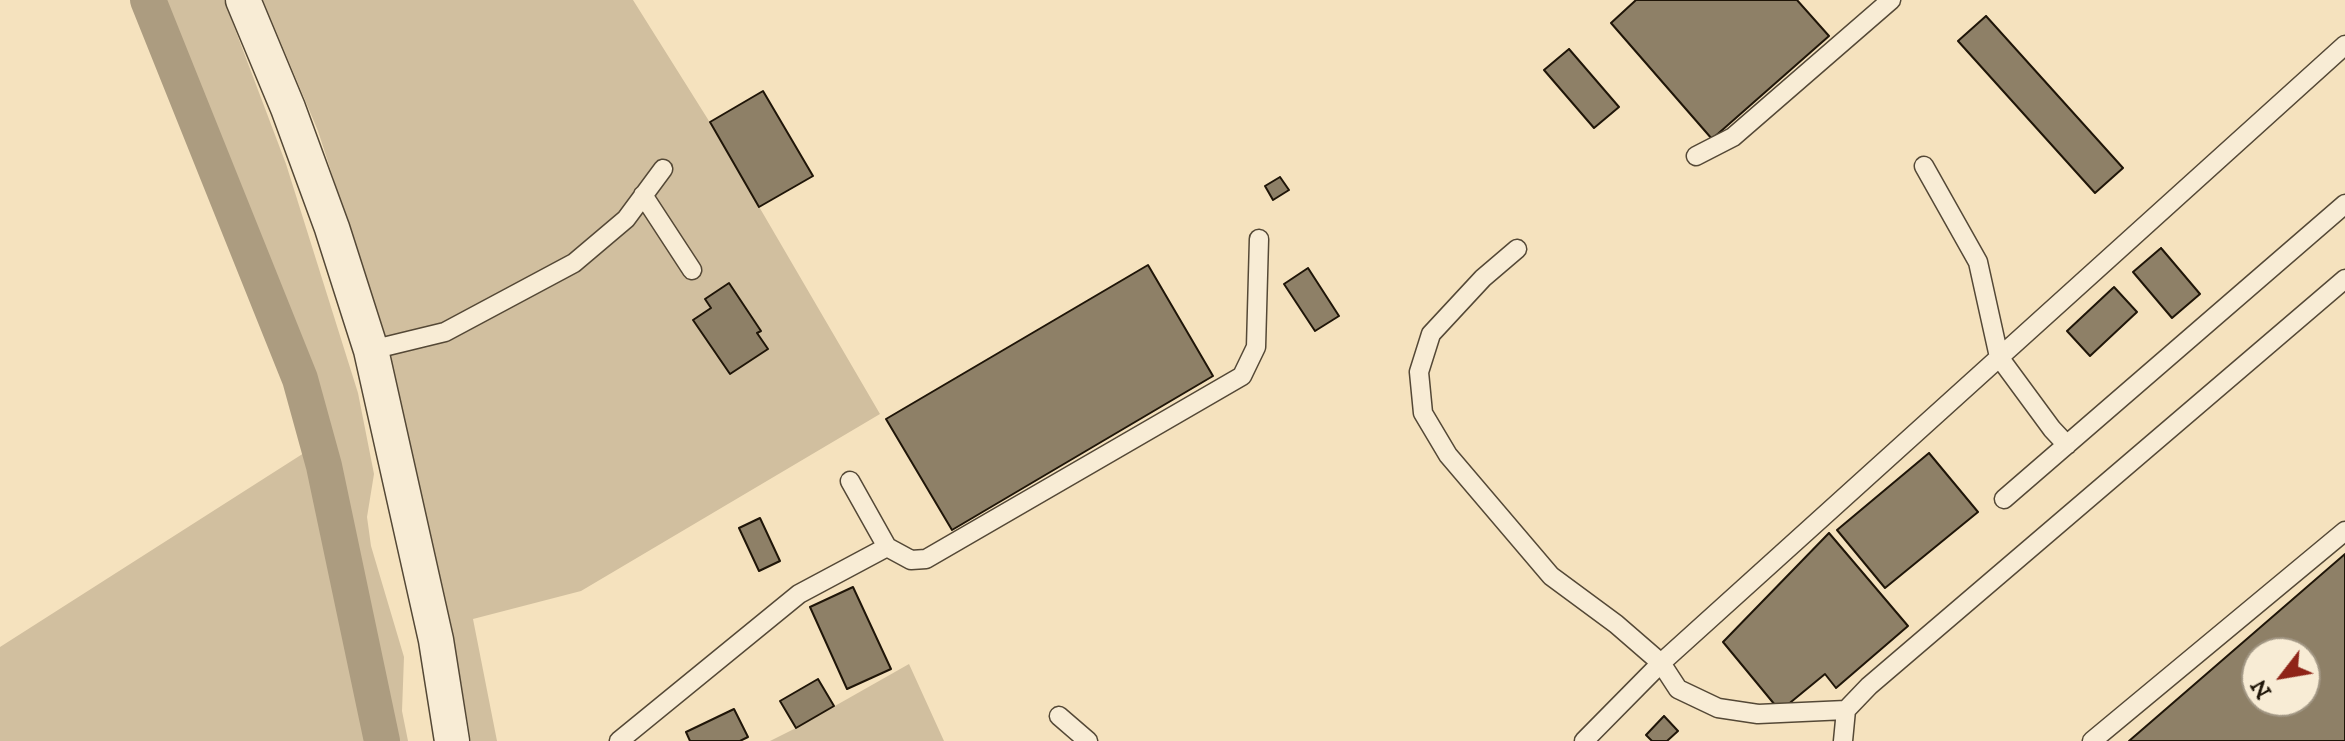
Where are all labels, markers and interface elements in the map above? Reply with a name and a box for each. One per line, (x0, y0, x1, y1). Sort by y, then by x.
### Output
north arrow (2241, 637, 2321, 717)
text: N (2245, 674, 2278, 703)

